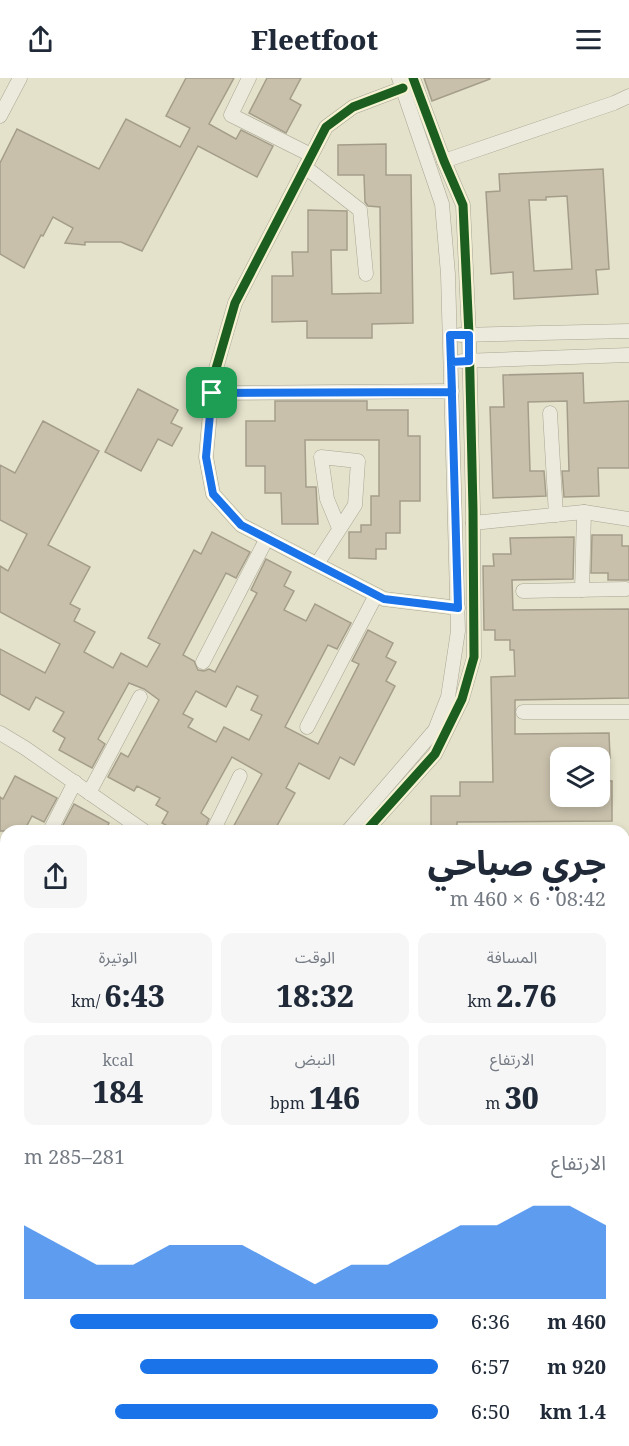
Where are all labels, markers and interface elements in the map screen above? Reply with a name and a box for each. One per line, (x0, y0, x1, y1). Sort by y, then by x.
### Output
text: Fleetfoot (251, 21, 378, 58)
icon: share (24, 23, 57, 56)
icon: menu (572, 23, 605, 56)
pin (186, 367, 237, 418)
icon: arrive (195, 376, 228, 409)
map controls (550, 747, 610, 807)
button: layers (550, 747, 610, 807)
text: جري صباحي (428, 840, 606, 885)
button: share (24, 845, 87, 908)
text: 08:42 · 6 × 460 m (450, 885, 606, 912)
text: الوتيرة (99, 946, 137, 968)
text: الوقت (295, 946, 335, 968)
text: المسافة (487, 946, 537, 968)
text: 6:43 (104, 975, 165, 1016)
text: 18:32 (276, 975, 354, 1016)
text: 2.76 (496, 975, 557, 1016)
text: /km (71, 990, 104, 1012)
text: km (467, 990, 496, 1012)
text: النبض (295, 1048, 335, 1070)
text: الارتفاع (490, 1048, 534, 1070)
text: kcal (103, 1049, 133, 1071)
text: 184 (92, 1071, 144, 1112)
text: 146 (309, 1077, 360, 1118)
text: 30 (505, 1077, 539, 1118)
text: bpm (270, 1092, 309, 1114)
text: m (485, 1092, 505, 1114)
text: 281–285 m (24, 1143, 125, 1170)
text: الارتفاع (551, 1149, 606, 1176)
text: 6:36 (471, 1308, 510, 1335)
text: 460 m (547, 1308, 606, 1335)
text: 6:57 (471, 1353, 510, 1380)
text: 920 m (547, 1353, 606, 1380)
text: 6:50 (471, 1398, 510, 1425)
text: 1.4 km (540, 1398, 606, 1425)

